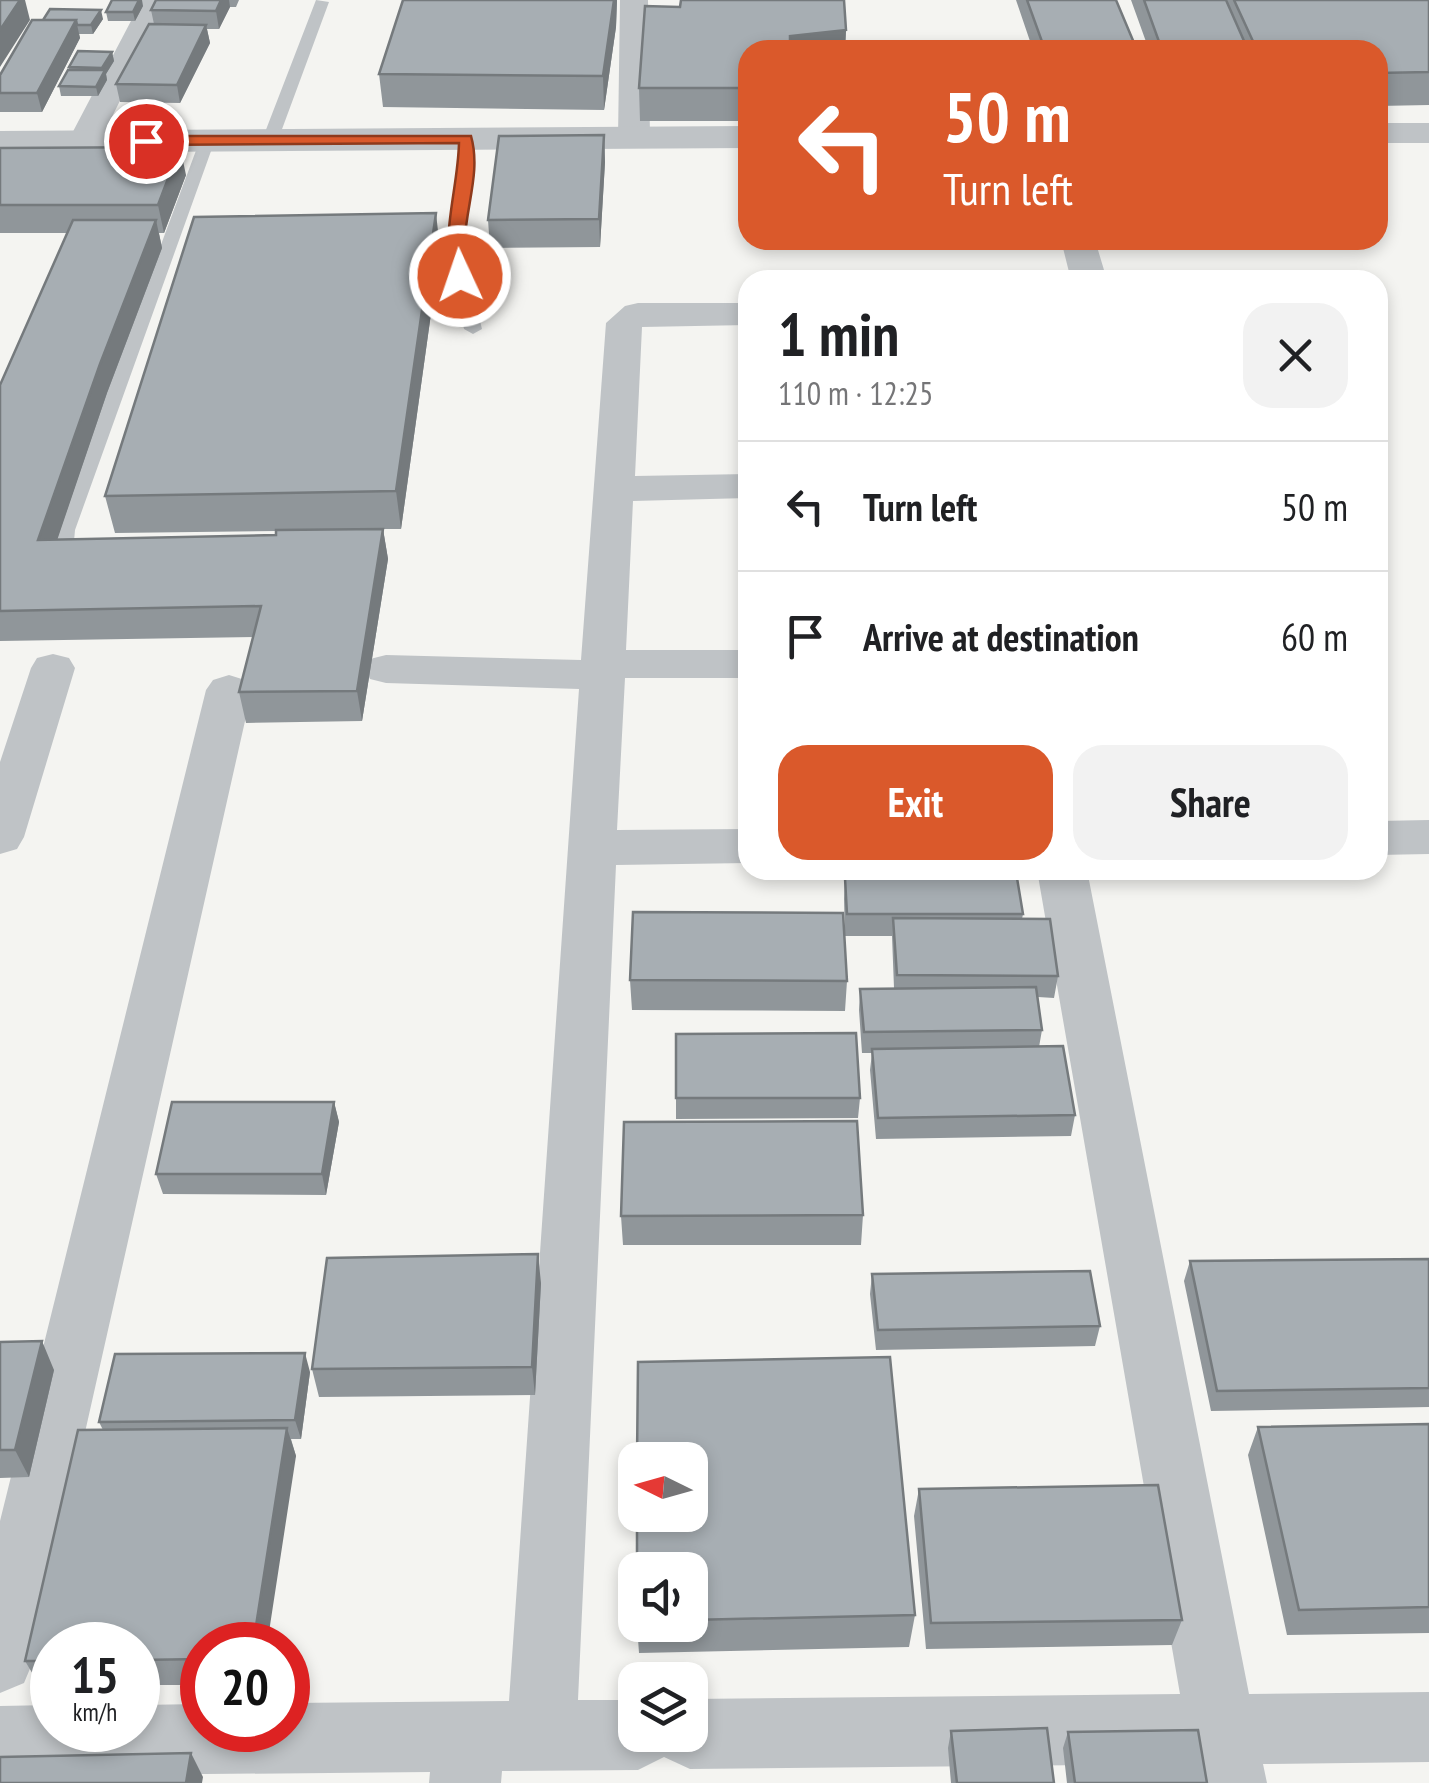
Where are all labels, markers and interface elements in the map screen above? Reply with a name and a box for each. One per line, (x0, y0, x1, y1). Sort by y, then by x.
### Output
text: 50 m (943, 71, 1071, 161)
icon: left (778, 80, 908, 210)
pin (104, 99, 189, 184)
icon: arrive (119, 114, 174, 169)
text: Turn left (943, 159, 1073, 217)
position arrow (408, 224, 512, 328)
text: 1 min (778, 295, 899, 373)
button: close (1243, 303, 1348, 408)
text: 110 m · 12:25 (778, 372, 933, 414)
icon: left (778, 479, 833, 534)
text: Turn left (863, 482, 977, 531)
text: 50 m (1281, 482, 1348, 531)
icon: arrive (778, 609, 833, 664)
text: Arrive at destination (863, 612, 1139, 661)
text: 60 m (1281, 612, 1348, 661)
button: Exit (778, 745, 1053, 860)
button: Share (1073, 745, 1348, 860)
north arrow (618, 1442, 708, 1532)
map controls (618, 1442, 708, 1752)
button: sound (618, 1552, 708, 1642)
speed limit sign: 20 (180, 1622, 310, 1752)
text: 15 (71, 1642, 119, 1707)
button: layers (618, 1662, 708, 1752)
text: km/h (73, 1696, 117, 1728)

